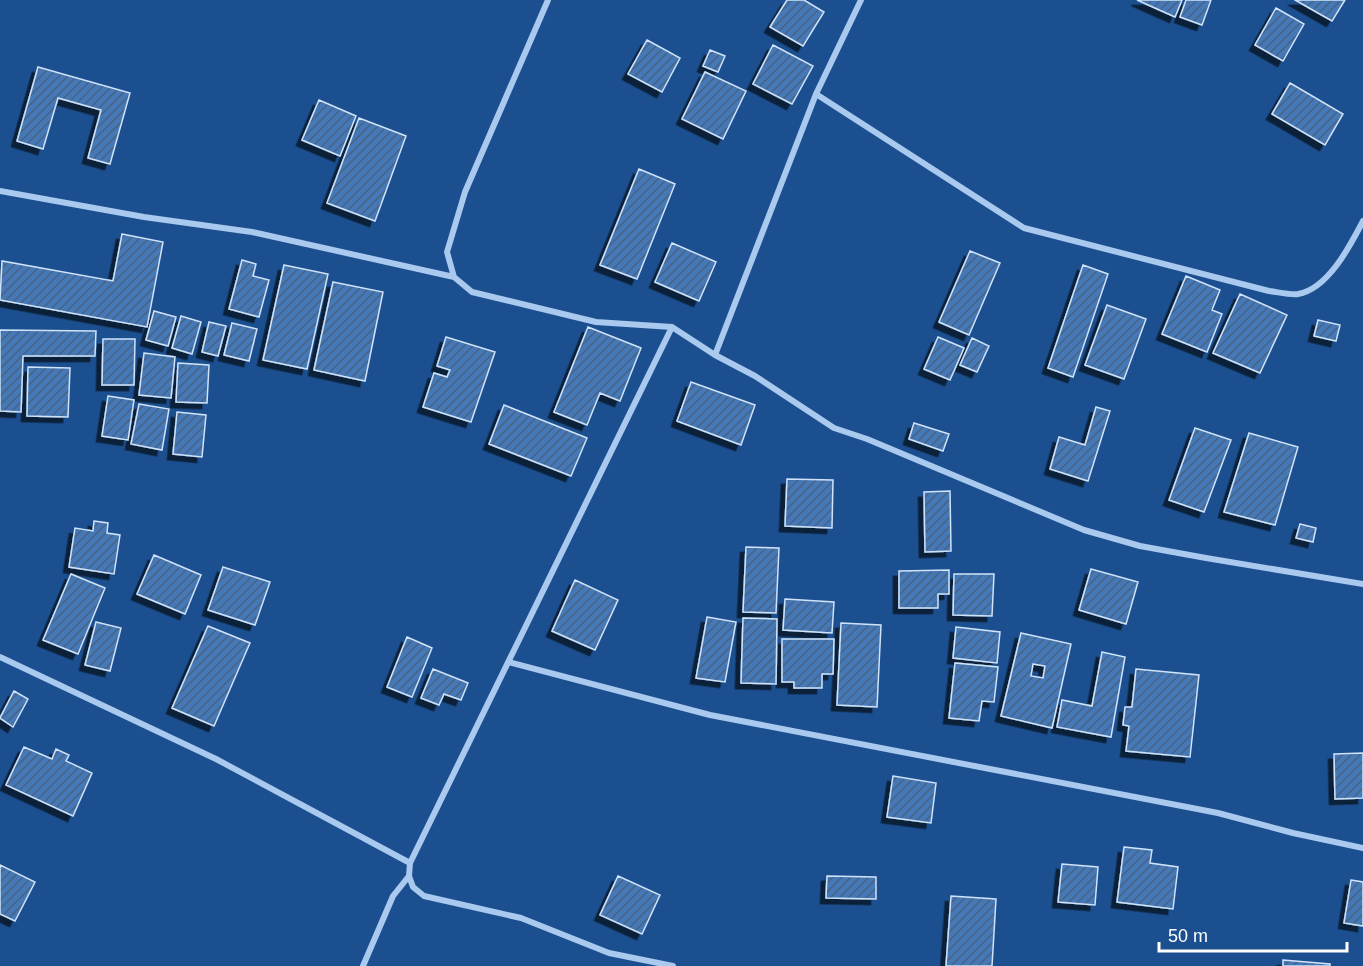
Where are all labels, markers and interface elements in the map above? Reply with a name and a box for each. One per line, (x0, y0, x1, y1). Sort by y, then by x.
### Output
scale bar (1159, 915, 1346, 953)
text: 50 m (1168, 926, 1208, 946)

